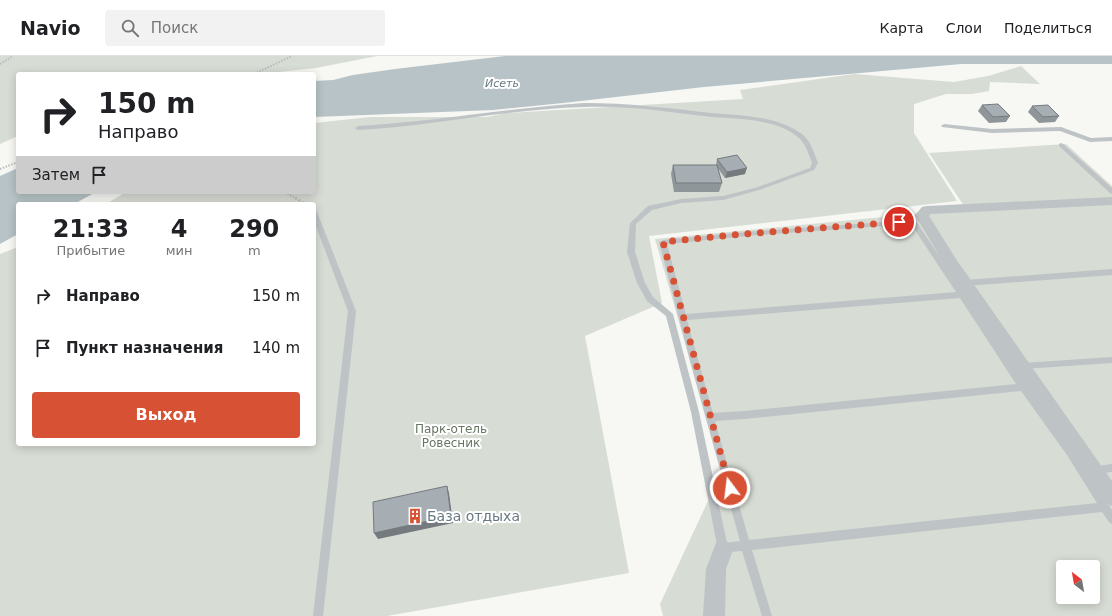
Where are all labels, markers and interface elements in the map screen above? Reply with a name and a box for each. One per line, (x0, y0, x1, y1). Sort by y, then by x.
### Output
search box (105, 10, 385, 46)
text: Navio (20, 17, 81, 39)
icon: search (119, 17, 141, 39)
text: Поиск (151, 19, 198, 37)
text: Карта (880, 20, 924, 36)
text: Слои (946, 20, 982, 36)
text: Поделиться (1004, 20, 1092, 36)
water label: Исеть (485, 77, 519, 90)
text: 150 m (98, 87, 195, 120)
icon: right (32, 88, 84, 140)
text: Направо (98, 121, 178, 142)
icon: arrive (88, 164, 110, 186)
text: Затем (32, 166, 80, 184)
pin (882, 205, 916, 239)
icon: arrive (888, 211, 910, 233)
text: 21:33 (53, 215, 129, 243)
text: 4 (171, 215, 187, 243)
text: 290 (229, 215, 279, 243)
text: Прибытие (56, 243, 125, 258)
text: мин (166, 243, 193, 258)
text: m (248, 243, 261, 258)
icon: right (32, 285, 54, 307)
text: Направо (66, 287, 140, 305)
text: 150 m (252, 287, 300, 305)
icon: arrive (32, 337, 54, 359)
text: Пункт назначения (66, 339, 223, 357)
text: 140 m (252, 339, 300, 357)
button: Выход (32, 392, 300, 438)
park label: Парк-отель Ровесник (415, 422, 487, 450)
position arrow (709, 467, 751, 509)
building icon: База отдыха (406, 507, 424, 525)
place label: База отдыха (427, 508, 520, 524)
north arrow (1056, 560, 1100, 604)
map controls (1056, 560, 1100, 604)

